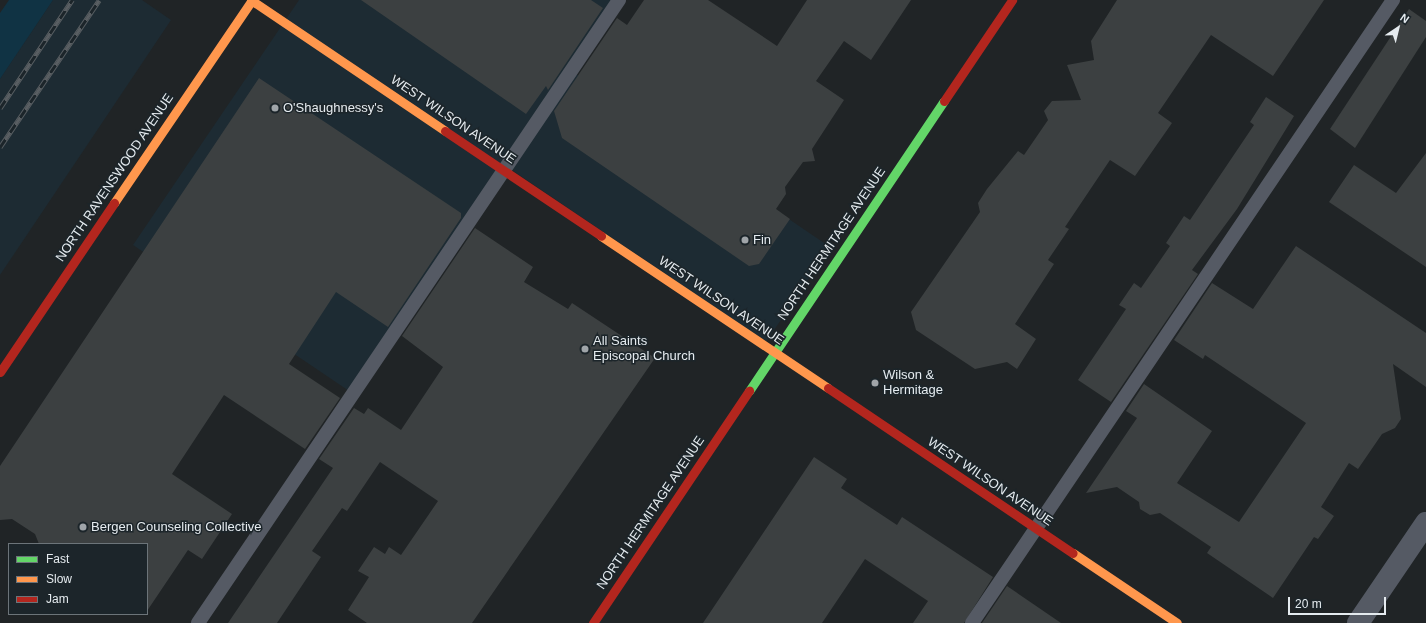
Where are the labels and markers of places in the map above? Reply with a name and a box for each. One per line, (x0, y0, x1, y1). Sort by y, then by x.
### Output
place label: O'Shaughnessy's (283, 100, 383, 116)
marker: O'Shaughnessy's (270, 103, 280, 113)
place label: Fin (753, 232, 771, 248)
marker: Fin (740, 235, 750, 245)
place label: All Saints Episcopal Church (593, 334, 695, 365)
marker: All Saints Episcopal Church (580, 344, 590, 354)
place label: Wilson & Hermitage (883, 368, 943, 399)
marker: Wilson & Hermitage (870, 378, 880, 388)
place label: Bergen Counseling Collective (91, 519, 262, 535)
marker: Bergen Counseling Collective (78, 522, 88, 532)

